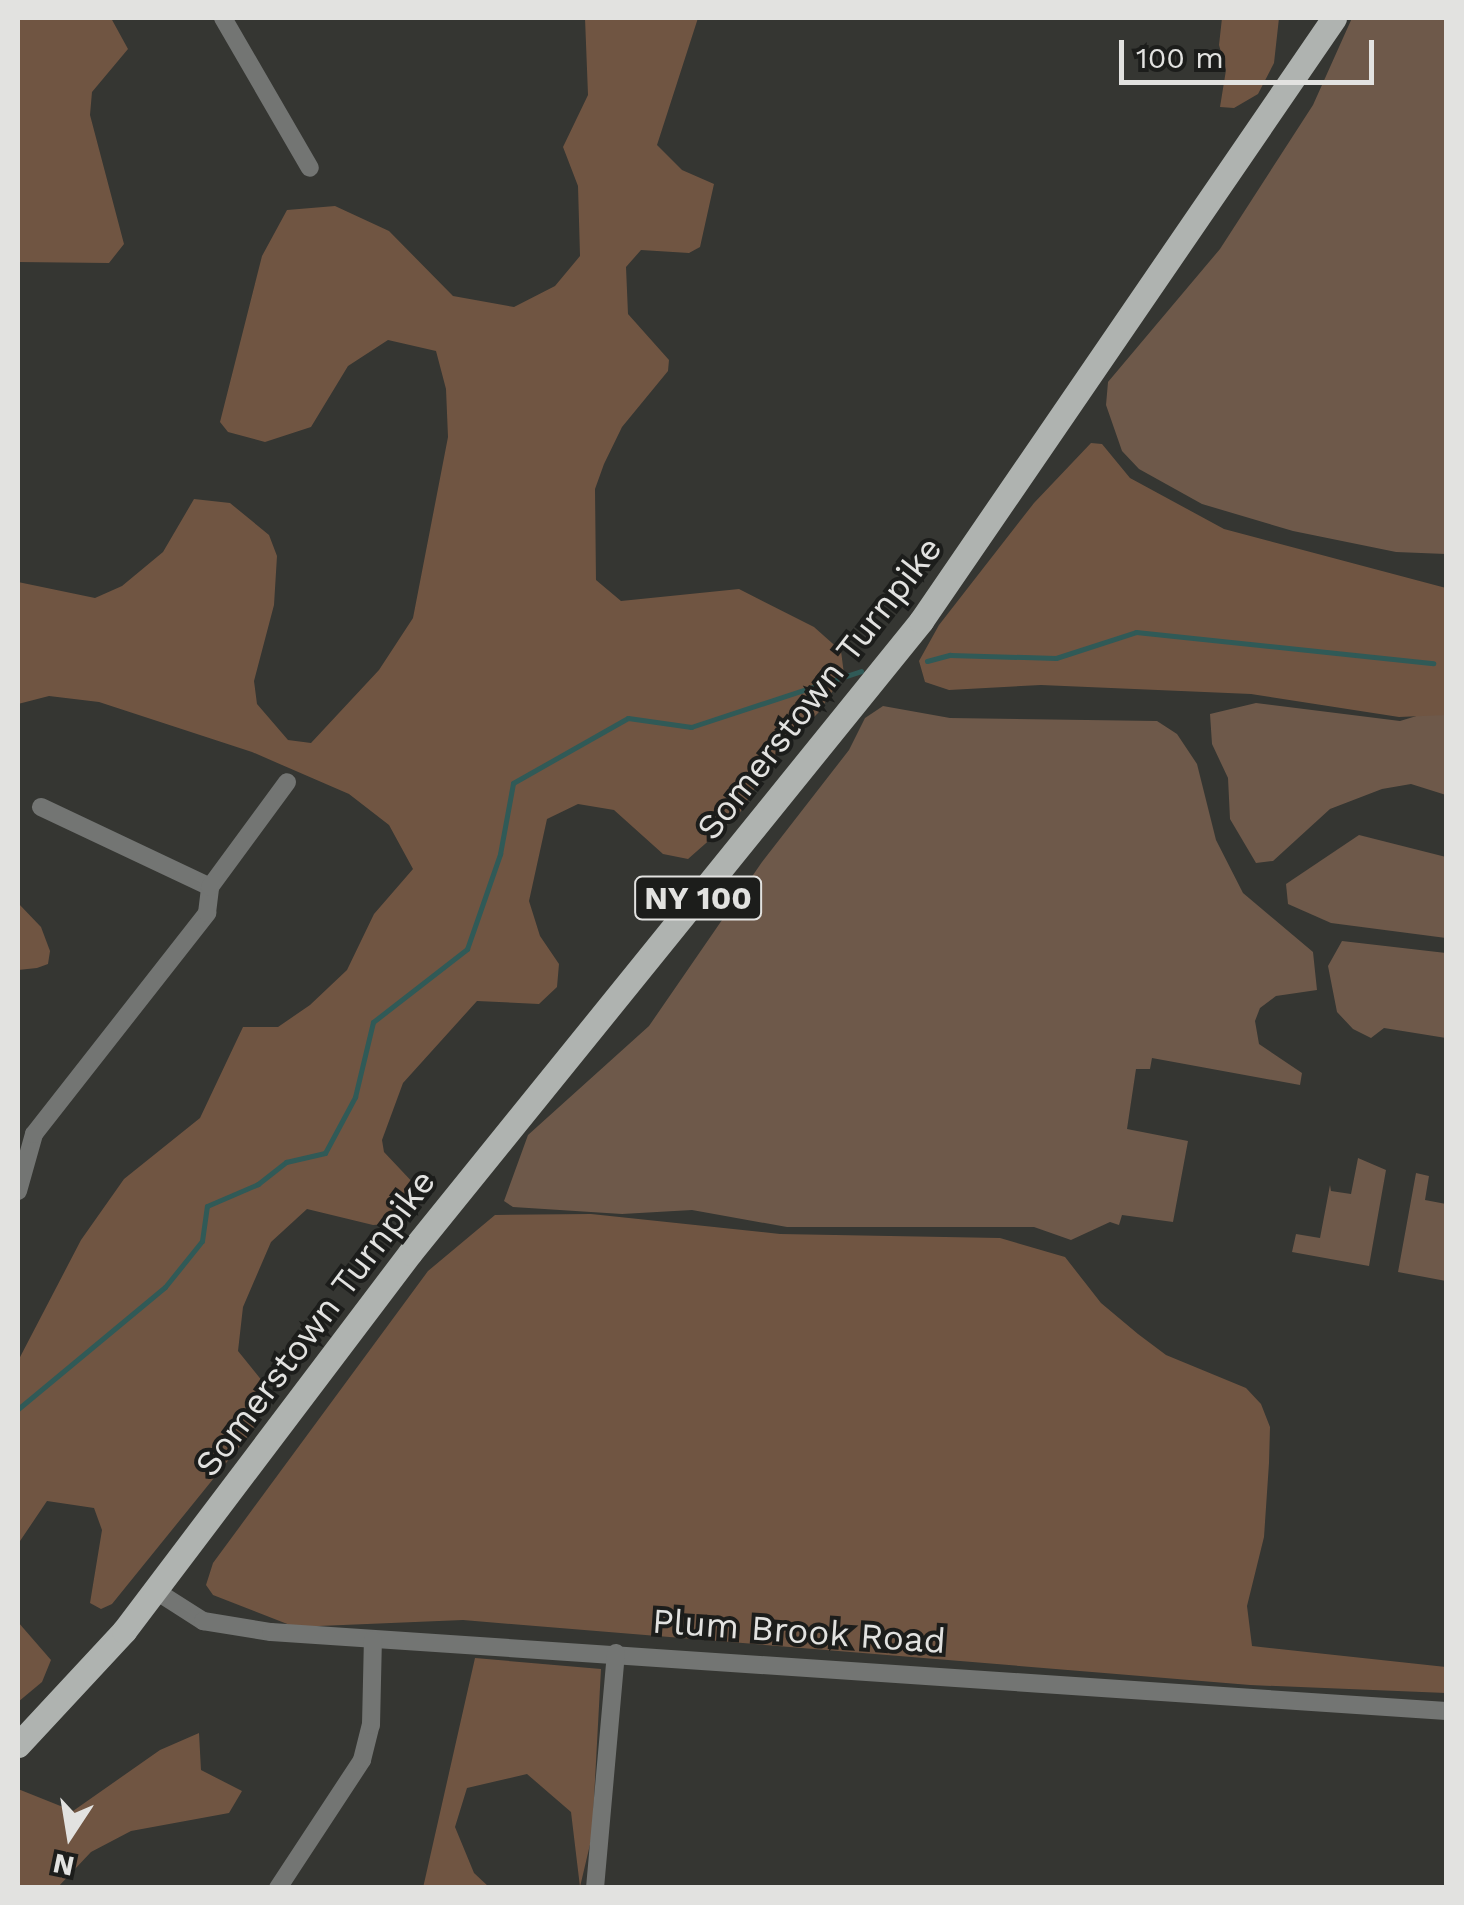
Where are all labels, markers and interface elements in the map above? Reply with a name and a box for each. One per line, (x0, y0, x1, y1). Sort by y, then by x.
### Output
scale bar (1124, 20, 1379, 82)
text: 100 m (1136, 40, 1224, 75)
street label: Somerstown Turnpike (687, 528, 951, 848)
road number: NY 100 (633, 871, 763, 925)
street label: Somerstown Turnpike (186, 1161, 444, 1485)
street label: Plum Brook Road (651, 1600, 947, 1662)
north arrow (20, 1785, 120, 1885)
text: N (50, 1847, 77, 1883)

